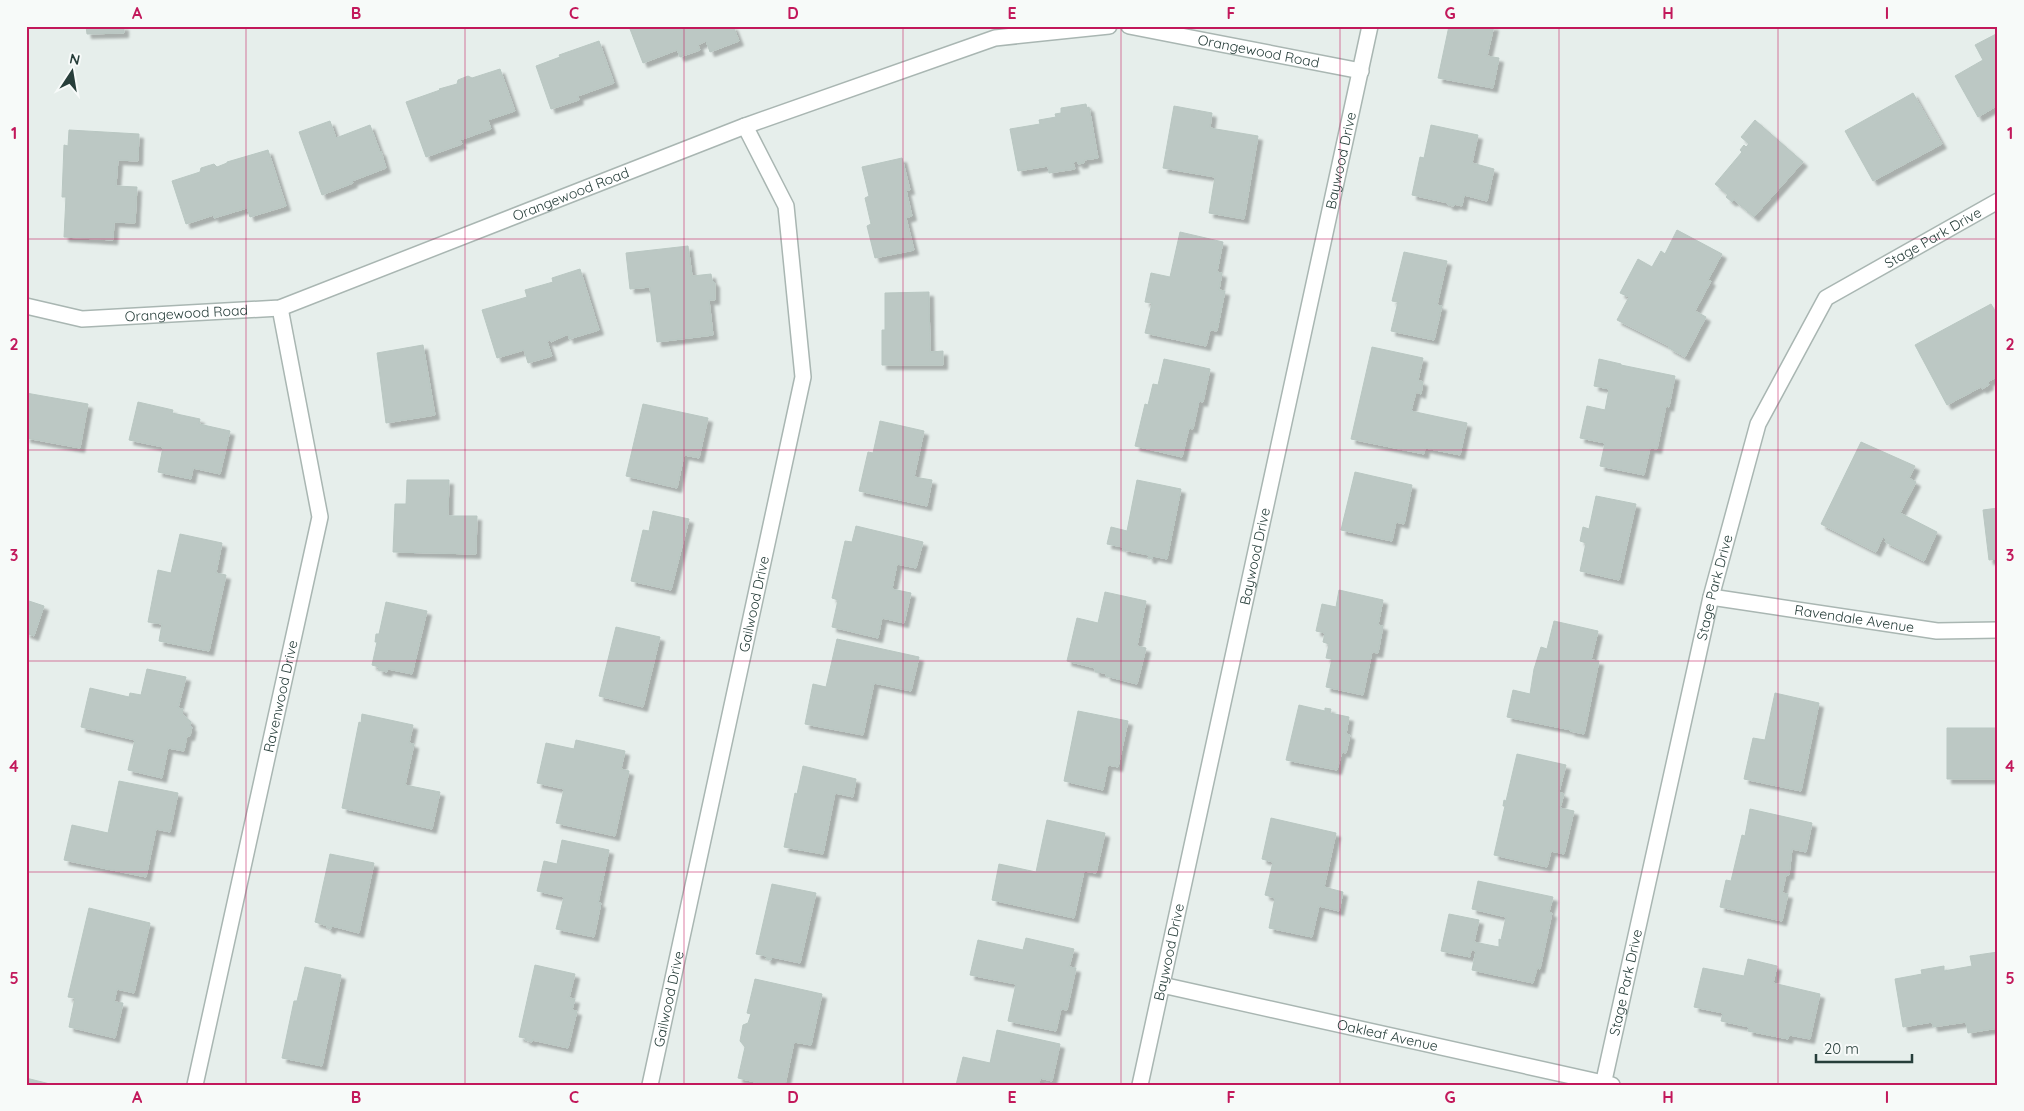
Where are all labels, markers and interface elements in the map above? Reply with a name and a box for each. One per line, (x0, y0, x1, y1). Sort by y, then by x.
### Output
text: A (132, 3, 143, 23)
text: B (351, 3, 361, 23)
text: C (569, 3, 579, 23)
text: D (787, 3, 799, 23)
text: E (1007, 3, 1017, 23)
text: F (1227, 3, 1236, 23)
text: G (1444, 3, 1456, 23)
text: H (1662, 3, 1674, 23)
text: I (1885, 3, 1889, 23)
street label: Orangewood Road (1196, 31, 1321, 72)
north arrow (48, 48, 98, 98)
text: N (68, 49, 82, 69)
street label: Baywood Drive (1321, 110, 1360, 211)
text: 1 (11, 123, 17, 143)
text: 1 (2007, 123, 2013, 143)
street label: Orangewood Road (510, 163, 631, 225)
street label: Stage Park Drive (1881, 203, 1985, 272)
street label: Orangewood Road (124, 301, 248, 326)
text: 2 (9, 334, 19, 354)
text: 2 (2005, 334, 2015, 354)
street label: Baywood Drive (1236, 506, 1274, 607)
street label: Stage Park Drive (1693, 532, 1737, 642)
text: 3 (10, 545, 18, 565)
text: 3 (2006, 545, 2014, 565)
street label: Gailwood Drive (735, 554, 773, 654)
street label: Ravendale Avenue (1793, 601, 1916, 636)
street label: Ravenwood Drive (259, 638, 302, 754)
text: 4 (9, 756, 19, 776)
text: 4 (2005, 756, 2015, 776)
street label: Baywood Drive (1150, 902, 1188, 1002)
street label: Stage Park Drive (1605, 927, 1646, 1037)
street label: Gailwood Drive (649, 949, 688, 1049)
text: 5 (9, 968, 19, 988)
text: 5 (2005, 968, 2015, 988)
street label: Oakleaf Avenue (1335, 1015, 1440, 1055)
scale bar (1816, 1031, 1913, 1063)
text: 20 m (1824, 1039, 1859, 1058)
text: A (132, 1087, 143, 1107)
text: B (351, 1087, 361, 1107)
text: C (569, 1087, 579, 1107)
text: D (787, 1087, 799, 1107)
text: E (1007, 1087, 1017, 1107)
text: F (1227, 1087, 1236, 1107)
text: G (1444, 1087, 1456, 1107)
text: H (1662, 1087, 1674, 1107)
text: I (1885, 1087, 1889, 1107)

